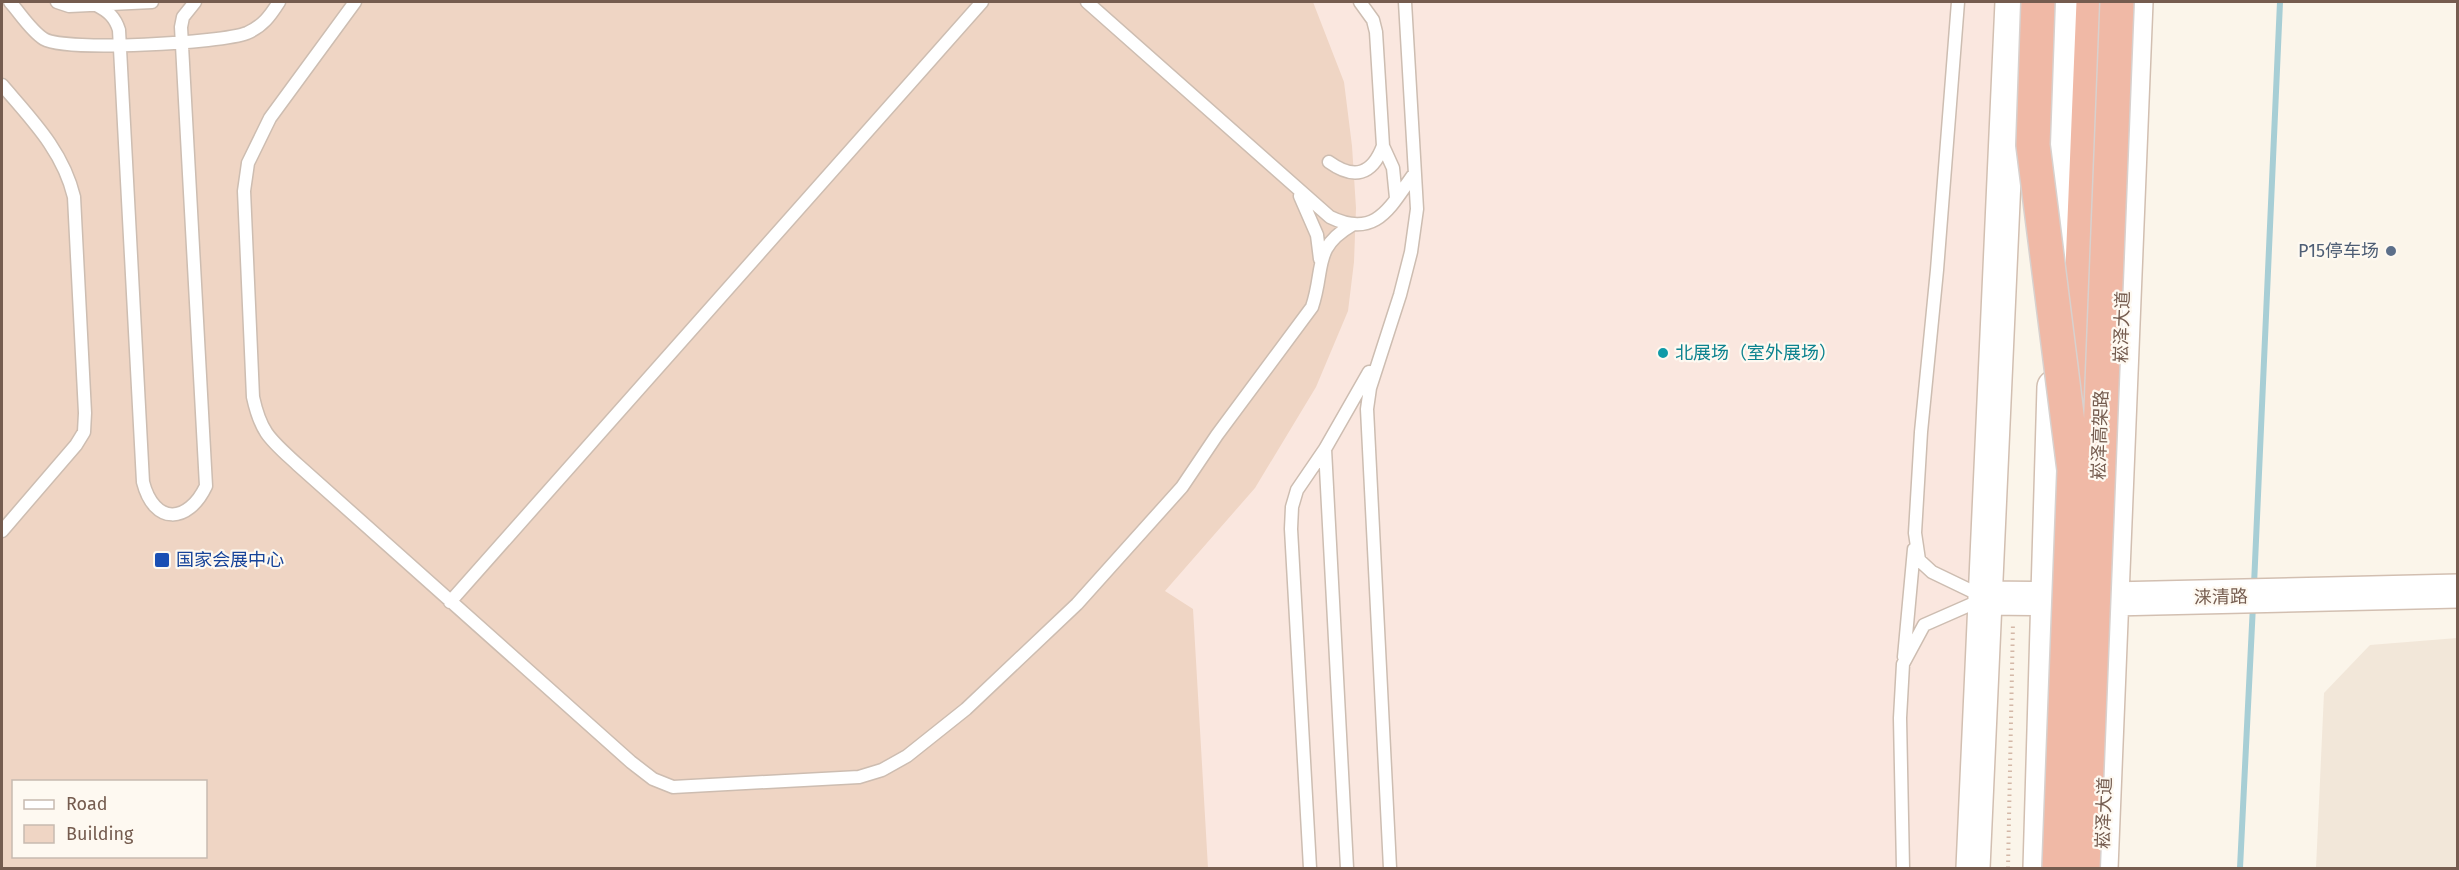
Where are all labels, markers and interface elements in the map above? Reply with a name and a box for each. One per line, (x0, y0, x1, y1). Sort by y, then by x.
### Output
place label: P15停车场 (2298, 240, 2379, 262)
marker: P15停车场 (2384, 244, 2398, 258)
street label: 崧泽大道 (2110, 291, 2134, 363)
place label: 北展场（室外展场） (1675, 342, 1837, 364)
marker: 北展场（室外展场） (1656, 346, 1670, 360)
street label: 崧泽高架路 (2087, 390, 2113, 480)
place label: 国家会展中心 (176, 549, 284, 571)
marker: 国家会展中心 (153, 551, 171, 569)
street label: 涞清路 (2194, 586, 2248, 608)
street label: 崧泽大道 (2092, 777, 2116, 849)
legend (12, 780, 207, 858)
text: Road (66, 793, 108, 815)
text: Building (66, 823, 134, 845)

